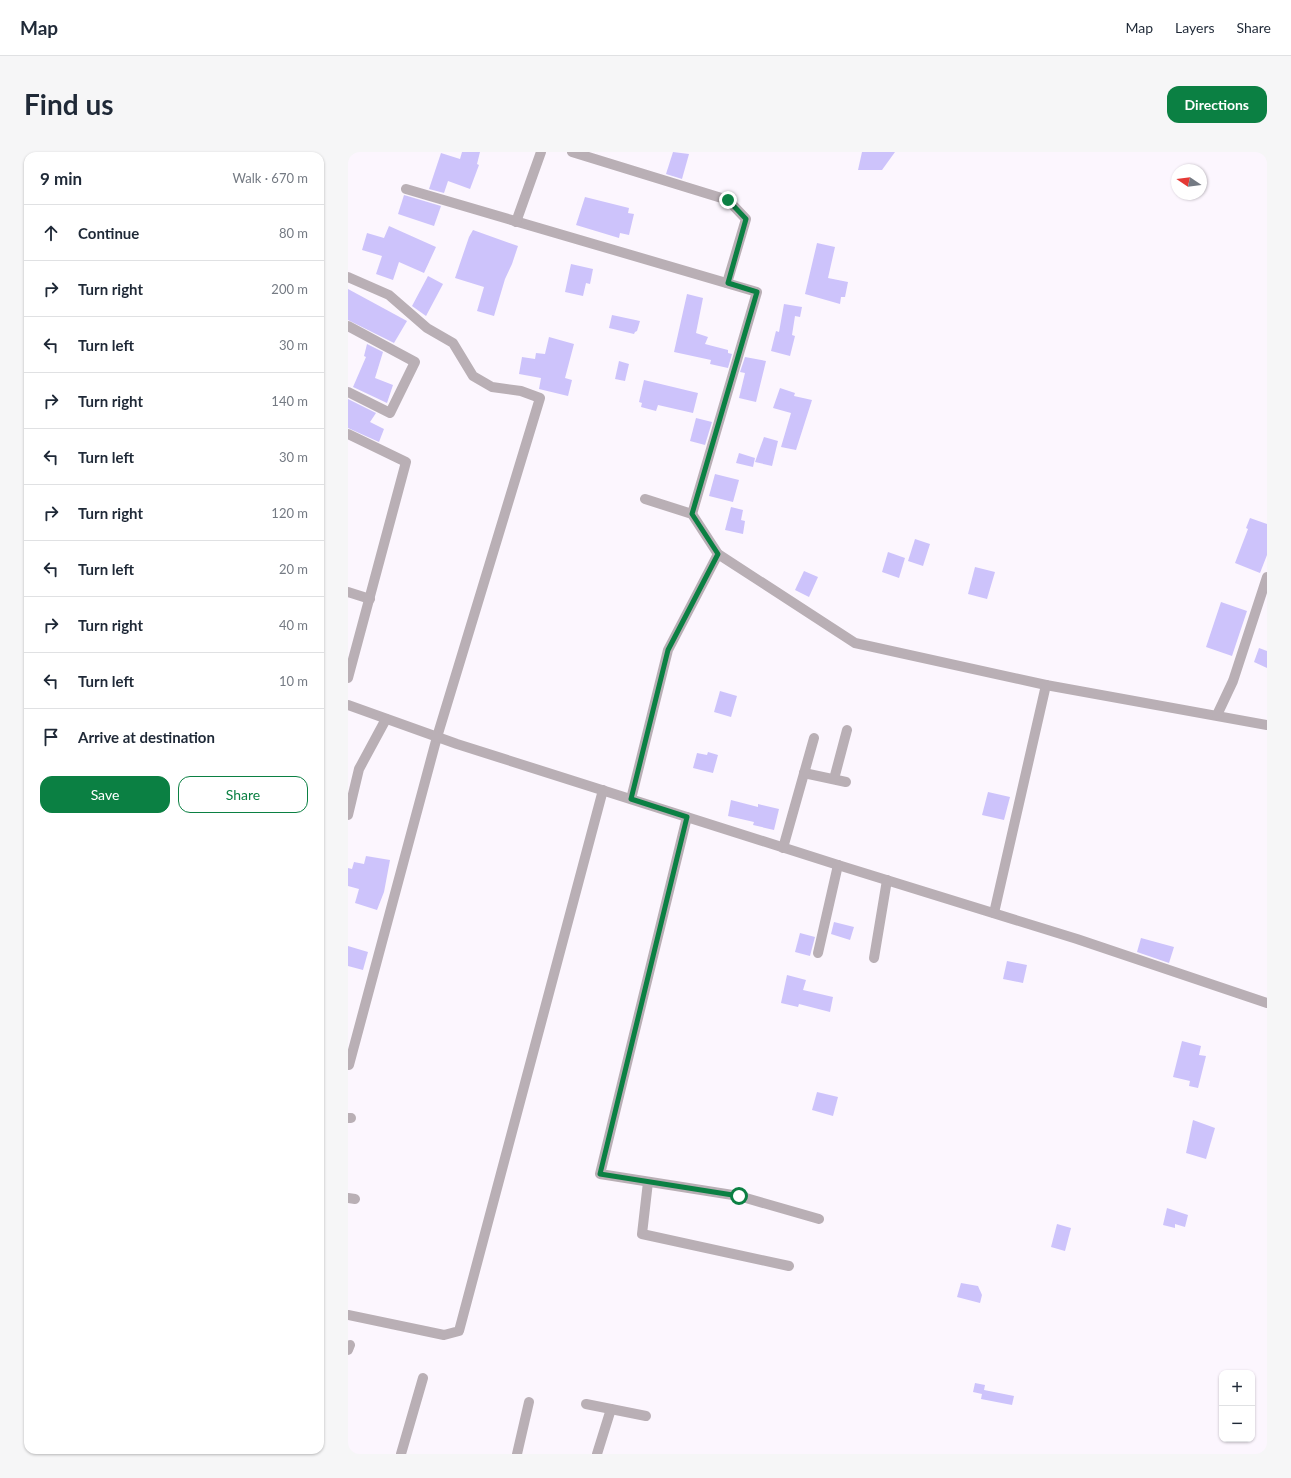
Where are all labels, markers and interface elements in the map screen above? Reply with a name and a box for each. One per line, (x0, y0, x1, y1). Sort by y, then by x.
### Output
text: Map (20, 16, 58, 39)
text: Map (1125, 19, 1153, 36)
text: Layers (1175, 19, 1215, 36)
text: Share (1237, 19, 1271, 36)
button: Directions (1167, 86, 1267, 123)
text: Find us (24, 87, 114, 121)
north arrow (1171, 164, 1207, 200)
text: 9 min (40, 168, 82, 189)
text: Walk · 670 m (232, 170, 308, 186)
route end (719, 191, 737, 209)
icon: ahead (40, 222, 62, 244)
text: Continue (78, 224, 139, 242)
text: 80 m (279, 225, 308, 241)
icon: right (40, 278, 62, 300)
text: Turn right (78, 280, 143, 298)
text: 200 m (271, 281, 308, 297)
icon: left (40, 334, 62, 356)
text: Turn left (78, 336, 134, 354)
text: 30 m (279, 337, 308, 353)
icon: right (40, 390, 62, 412)
text: Turn right (78, 392, 143, 410)
text: 140 m (271, 393, 308, 409)
icon: left (40, 446, 62, 468)
text: Turn left (78, 448, 134, 466)
text: 30 m (279, 449, 308, 465)
icon: right (40, 502, 62, 524)
text: Turn right (78, 504, 143, 522)
text: 120 m (271, 505, 308, 521)
icon: left (40, 558, 62, 580)
text: Turn left (78, 560, 134, 578)
text: 20 m (279, 561, 308, 577)
icon: right (40, 614, 62, 636)
text: Turn right (78, 616, 143, 634)
text: 40 m (279, 617, 308, 633)
icon: left (40, 670, 62, 692)
text: Turn left (78, 672, 134, 690)
text: 10 m (279, 673, 308, 689)
icon: arrive (40, 726, 62, 748)
text: Arrive at destination (78, 728, 215, 746)
button: Save (40, 776, 170, 813)
button: Share (178, 776, 308, 813)
route start (730, 1187, 748, 1205)
map controls (1219, 1370, 1255, 1442)
button: + (1219, 1370, 1255, 1406)
button: − (1219, 1406, 1255, 1442)

